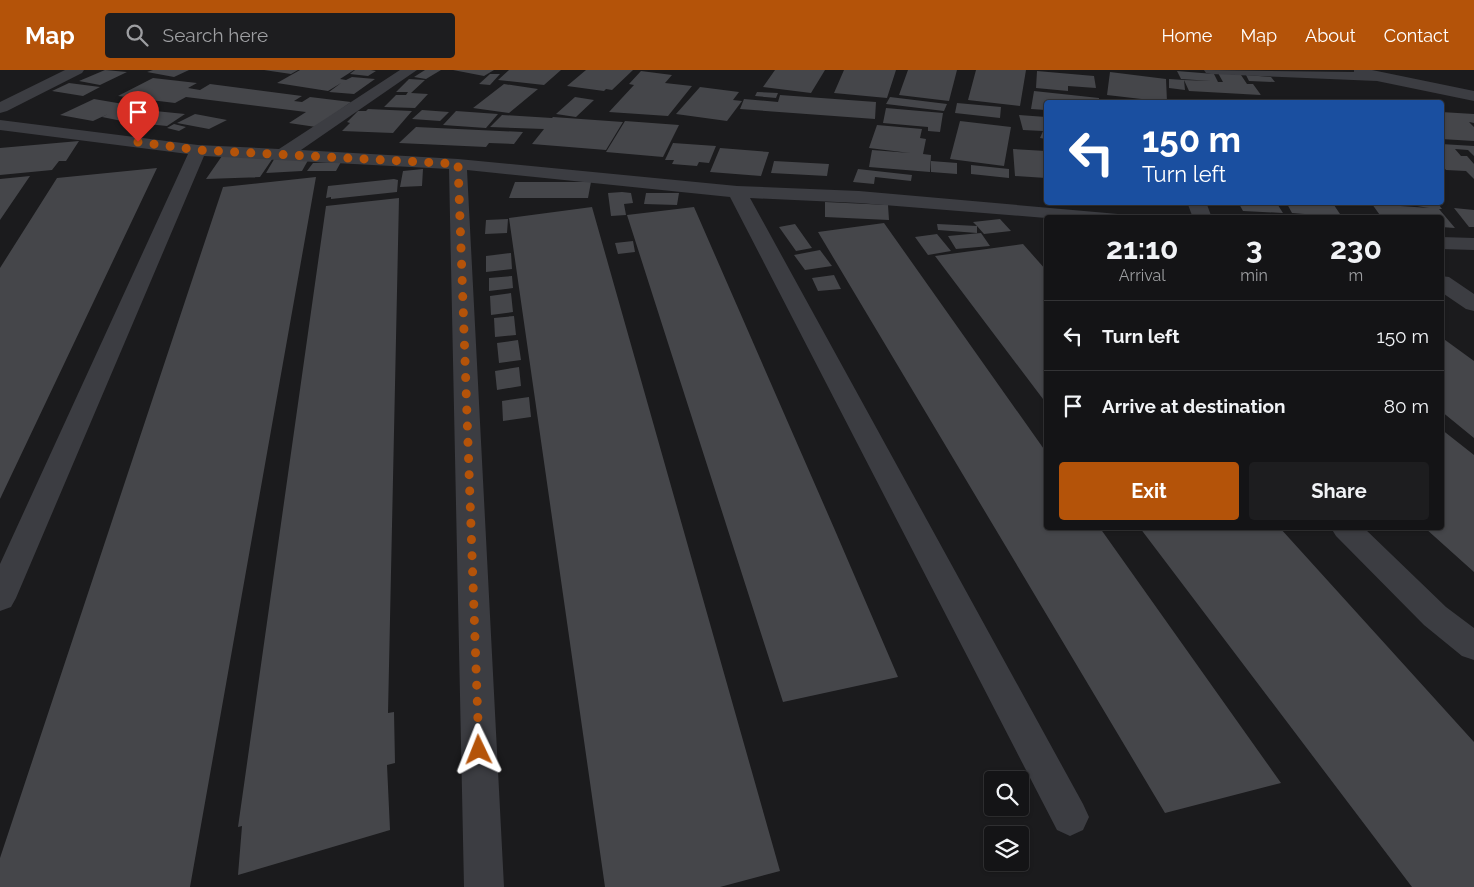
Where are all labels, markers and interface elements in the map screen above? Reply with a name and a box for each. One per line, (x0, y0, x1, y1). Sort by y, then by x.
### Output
search box (105, 13, 455, 58)
text: Map (25, 21, 75, 50)
icon: search (123, 21, 151, 49)
text: Search here (163, 24, 268, 46)
text: Home (1161, 25, 1212, 46)
text: Map (1240, 25, 1277, 46)
text: About (1305, 25, 1356, 46)
text: Contact (1384, 25, 1449, 46)
pin (117, 91, 159, 142)
icon: arrive (124, 98, 152, 126)
text: 150 m (1142, 119, 1241, 160)
icon: left (1059, 120, 1124, 185)
text: Turn left (1142, 161, 1226, 187)
text: 21:10 (1106, 231, 1178, 266)
text: 3 (1246, 231, 1263, 266)
text: 230 (1330, 231, 1382, 266)
text: Arrival (1119, 266, 1166, 285)
text: min (1240, 266, 1268, 285)
text: m (1349, 266, 1363, 285)
icon: left (1059, 322, 1087, 350)
text: Turn left (1102, 325, 1179, 347)
text: 150 m (1377, 325, 1429, 347)
icon: arrive (1059, 392, 1087, 420)
text: Arrive at destination (1102, 395, 1286, 417)
text: 80 m (1384, 395, 1429, 417)
button: Exit (1059, 462, 1239, 520)
button: Share (1249, 462, 1429, 520)
position arrow (452, 723, 504, 775)
map controls (984, 771, 1029, 871)
button: search (984, 771, 1029, 816)
button: layers (984, 826, 1029, 871)

